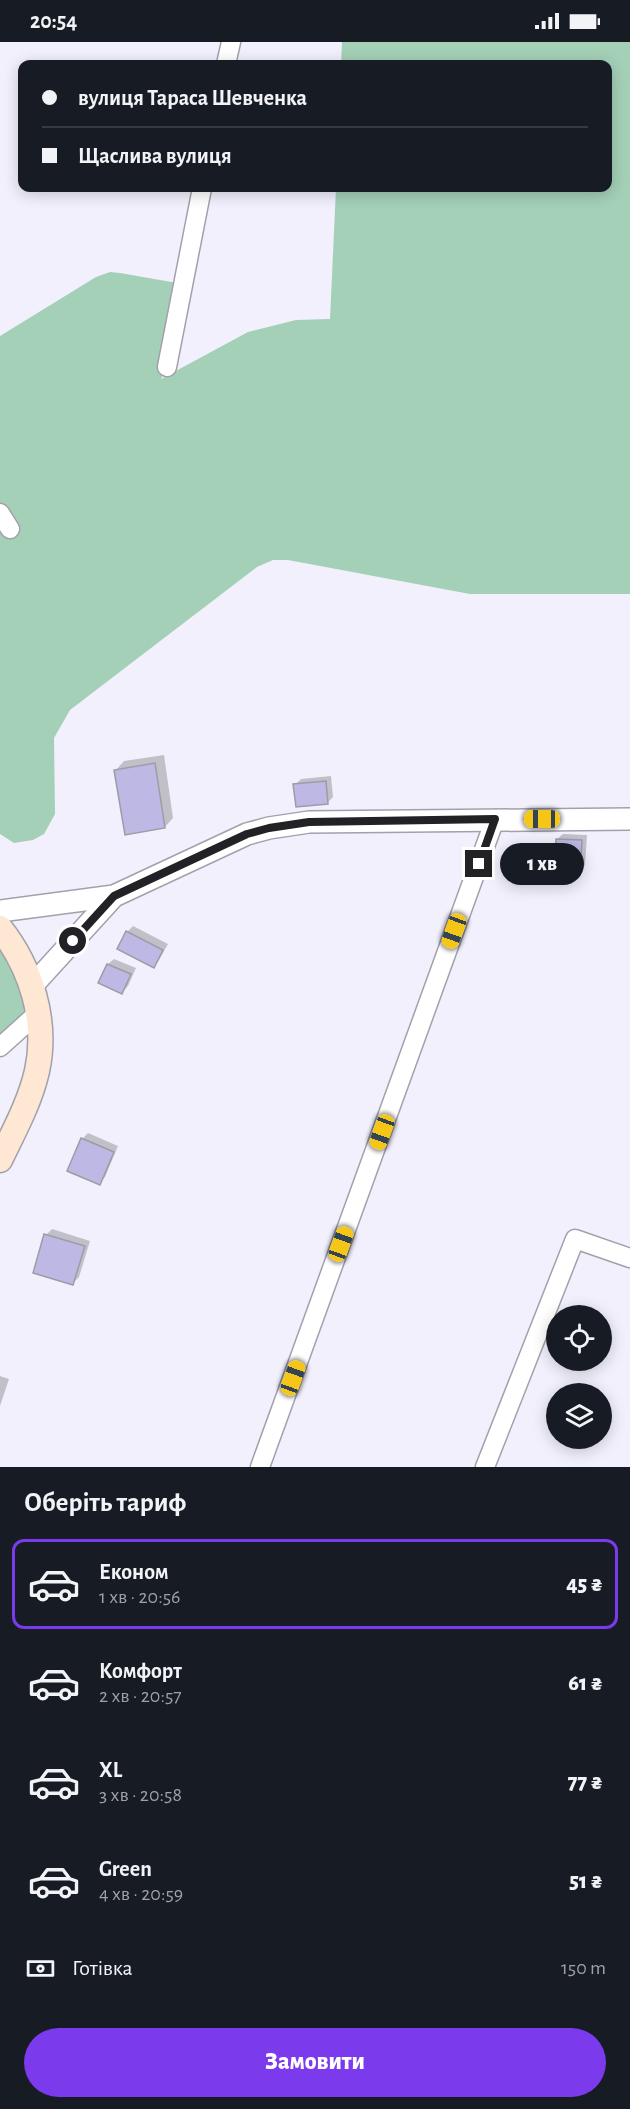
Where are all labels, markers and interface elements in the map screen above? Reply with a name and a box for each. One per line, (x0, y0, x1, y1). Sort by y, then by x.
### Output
text: 20:54 (30, 10, 77, 32)
text: вулиця Тараса Шевченка (78, 87, 307, 109)
text: Щаслива вулиця (78, 145, 232, 167)
car (524, 810, 560, 828)
callout: 1 хв (500, 843, 584, 885)
route end (465, 850, 492, 877)
text: 1 хв (527, 854, 557, 874)
car (439, 911, 469, 951)
route start (59, 927, 86, 954)
car (367, 1112, 397, 1152)
car (326, 1224, 356, 1264)
map controls (546, 1305, 612, 1449)
button: locate (546, 1305, 612, 1371)
car (278, 1358, 308, 1398)
button: layers (546, 1383, 612, 1449)
text: Оберіть тариф (24, 1489, 186, 1516)
icon: car (27, 1557, 81, 1611)
text: Економ (99, 1561, 169, 1583)
text: 45 ₴ (566, 1573, 603, 1595)
text: 1 хв · 20:56 (99, 1587, 181, 1607)
icon: car (27, 1656, 81, 1710)
text: Комфорт (99, 1660, 182, 1682)
text: 61 ₴ (568, 1672, 603, 1694)
text: 2 хв · 20:57 (99, 1686, 182, 1706)
icon: car (27, 1755, 81, 1809)
text: XL (99, 1759, 122, 1781)
text: 77 ₴ (568, 1771, 603, 1793)
text: 3 хв · 20:58 (99, 1785, 182, 1805)
icon: car (27, 1854, 81, 1908)
text: Green (99, 1858, 152, 1880)
text: 51 ₴ (569, 1870, 603, 1892)
text: 4 хв · 20:59 (99, 1884, 183, 1904)
icon: cash (24, 1952, 57, 1985)
text: Готівка (72, 1957, 133, 1979)
text: 150 m (561, 1958, 606, 1978)
button: Замовити (24, 2028, 606, 2097)

